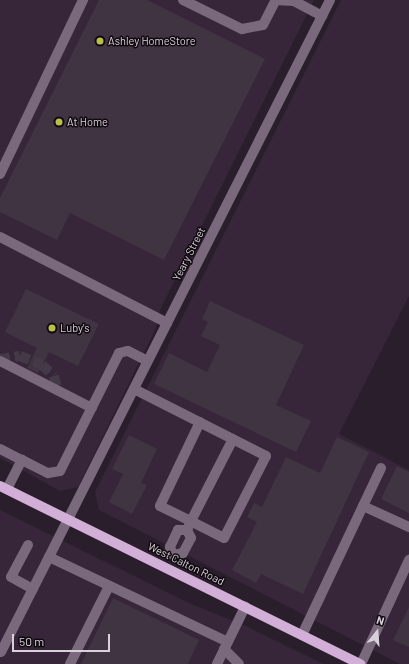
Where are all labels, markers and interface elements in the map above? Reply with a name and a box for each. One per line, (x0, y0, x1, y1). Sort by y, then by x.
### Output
place label: Ashley HomeStore (108, 34, 196, 48)
marker: Ashley HomeStore (95, 36, 105, 46)
place label: At Home (67, 115, 108, 129)
marker: At Home (54, 117, 64, 127)
street label: Yeary Street (170, 225, 208, 283)
place label: Luby's (60, 321, 90, 335)
marker: Luby's (47, 323, 57, 333)
street label: West Calton Road (146, 540, 226, 588)
north arrow (357, 612, 397, 652)
text: N (375, 613, 386, 627)
scale bar (14, 626, 112, 652)
text: 50 m (19, 634, 44, 648)

